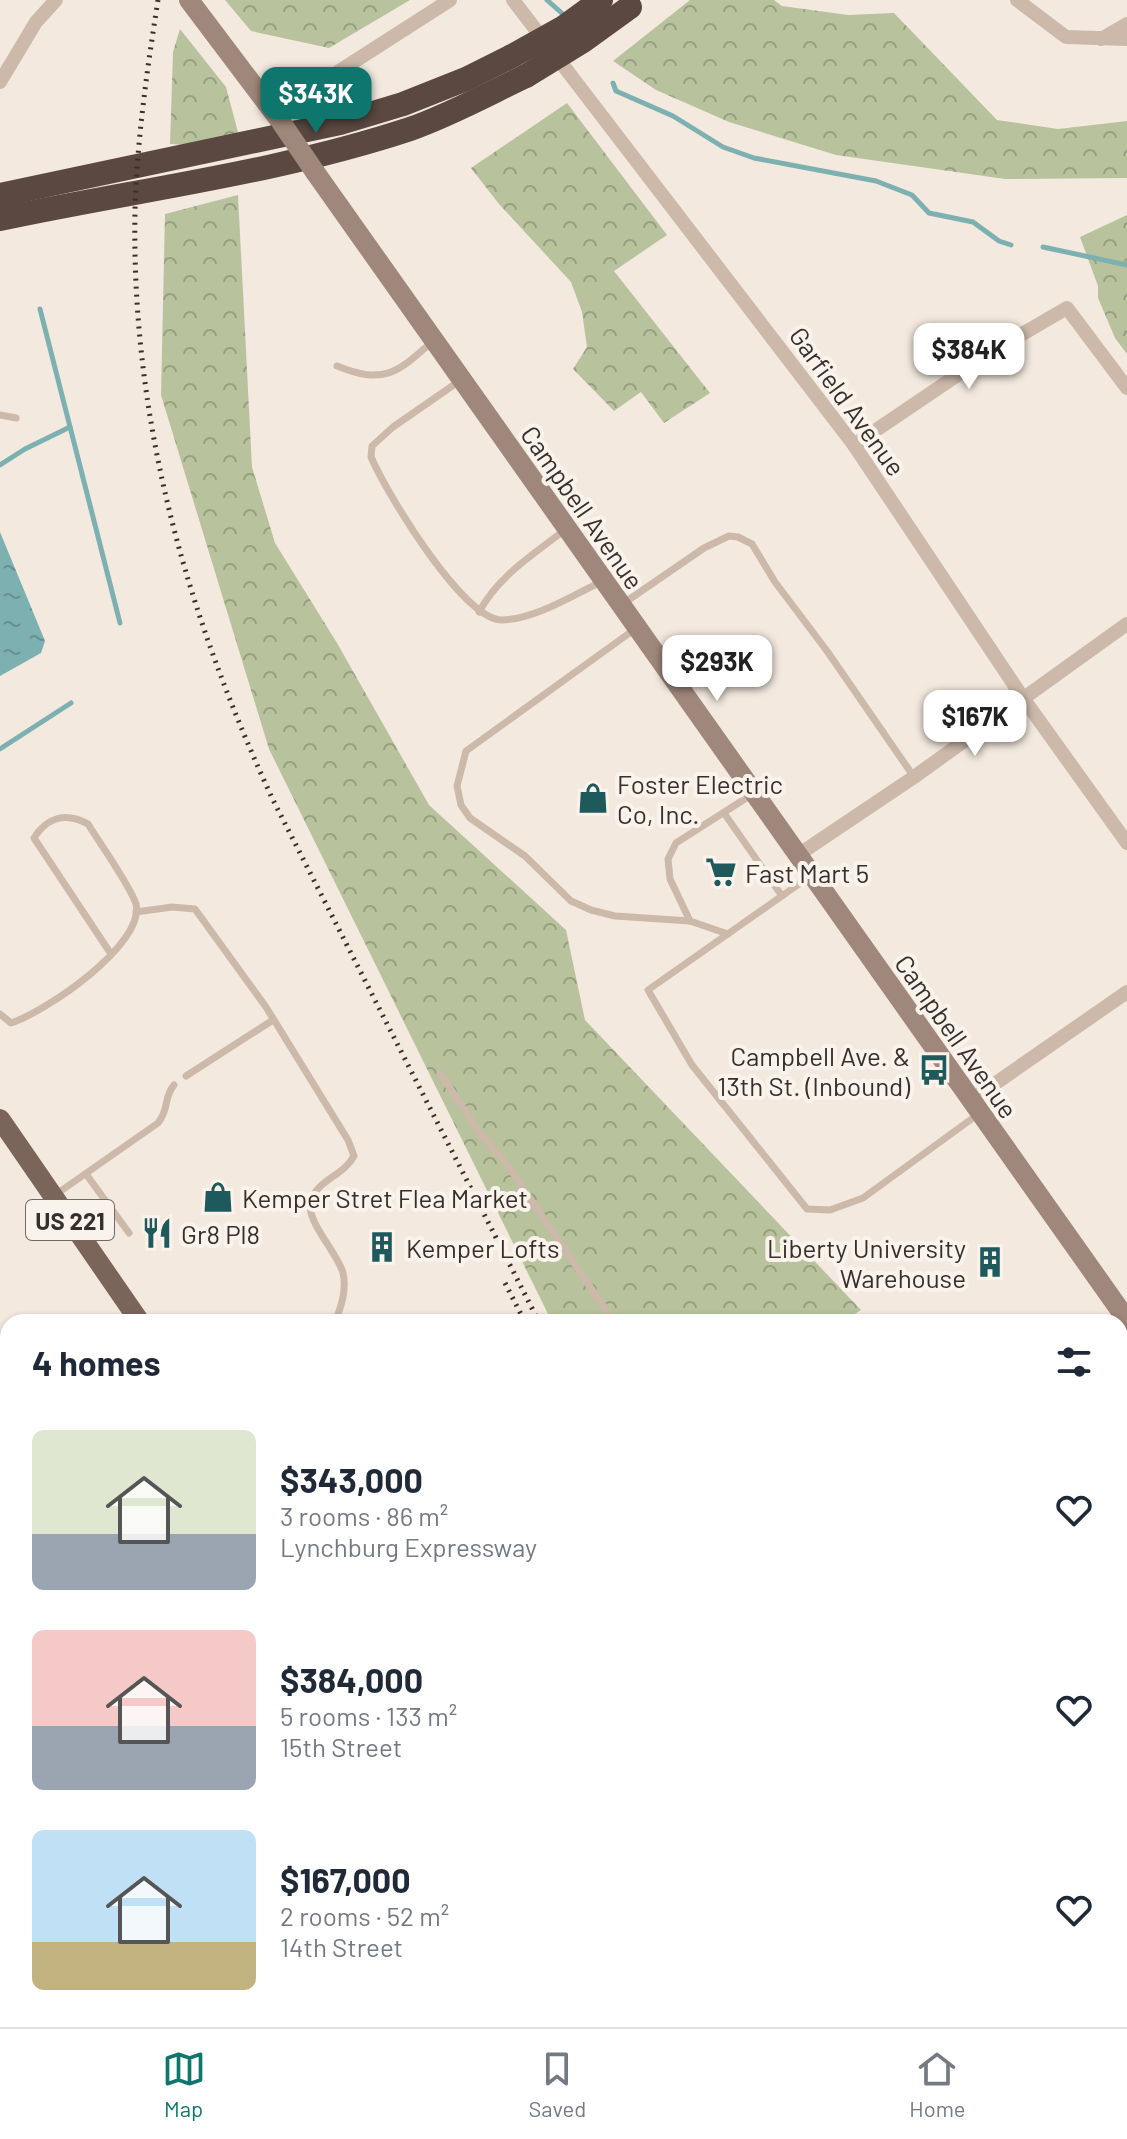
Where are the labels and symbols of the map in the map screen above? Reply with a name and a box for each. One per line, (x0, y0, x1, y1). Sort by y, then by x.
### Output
pin: $343K (260, 67, 372, 135)
street label: Garfield Avenue (784, 321, 912, 481)
pin: $384K (913, 323, 1025, 391)
street label: Campbell Avenue (515, 419, 651, 595)
pin: $293K (661, 635, 773, 703)
pin: $167K (919, 690, 1031, 758)
place label: Foster Electric Co, Inc. (617, 768, 783, 829)
shop icon: Foster Electric Co, Inc. (576, 781, 610, 815)
supermarket icon: Fast Mart 5 (704, 855, 738, 889)
place label: Fast Mart 5 (745, 857, 869, 888)
street label: Campbell Avenue (889, 948, 1025, 1124)
place label: Campbell Ave. & 13th St. (Inbound) (717, 1040, 910, 1101)
bus stop icon: Campbell Ave. & 13th St. (Inbound) (917, 1053, 951, 1087)
shop icon: Kemper Stret Flea Market (201, 1180, 235, 1214)
place label: Kemper Stret Flea Market (242, 1182, 528, 1213)
road number: US 221 (26, 1200, 114, 1240)
restaurant icon: Gr8 Pl8 (140, 1216, 174, 1250)
place label: Gr8 Pl8 (181, 1218, 260, 1249)
building icon: Kemper Lofts (365, 1230, 399, 1264)
place label: Kemper Lofts (406, 1232, 560, 1263)
place label: Liberty University Warehouse (767, 1232, 966, 1293)
building icon: Liberty University Warehouse (973, 1245, 1007, 1279)

